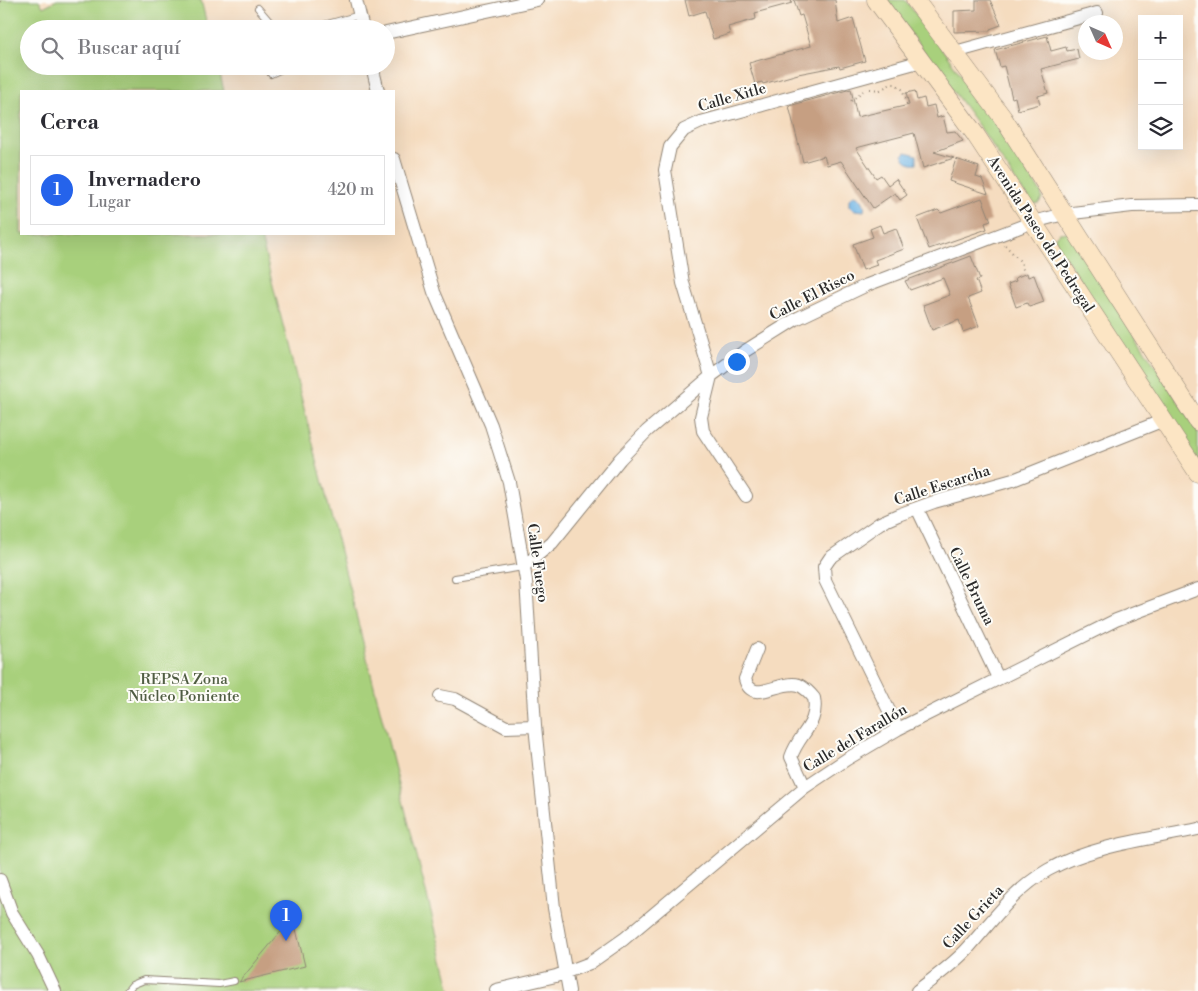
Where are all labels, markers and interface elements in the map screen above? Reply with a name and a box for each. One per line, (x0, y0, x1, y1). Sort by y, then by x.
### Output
north arrow (1078, 15, 1123, 60)
map controls (1138, 15, 1183, 150)
button: + (1138, 15, 1183, 60)
search box (20, 20, 395, 75)
icon: search (38, 34, 66, 62)
text: Buscar aquí (78, 36, 180, 60)
button: − (1138, 60, 1183, 105)
street label: Calle Xitle (696, 79, 768, 116)
button: layers (1138, 105, 1183, 150)
text: Cerca (40, 110, 99, 136)
street label: Avenida Paseo del Pedregal (982, 152, 1099, 317)
text: Invernadero (88, 168, 201, 192)
text: 1 (53, 180, 61, 200)
text: 420 m (327, 180, 374, 200)
text: Lugar (88, 192, 131, 212)
street label: Calle El Risco (766, 266, 858, 325)
your location (724, 349, 750, 375)
street label: Calle Escarcha (892, 461, 993, 510)
street label: Calle Fuego (523, 522, 552, 604)
street label: Calle Bruma (945, 544, 999, 629)
park label: REPSA Zona Núcleo Poniente (128, 670, 240, 706)
street label: Calle del Farallón (800, 700, 911, 777)
street label: Calle Grieta (939, 881, 1008, 953)
pin: 1 (270, 900, 302, 941)

